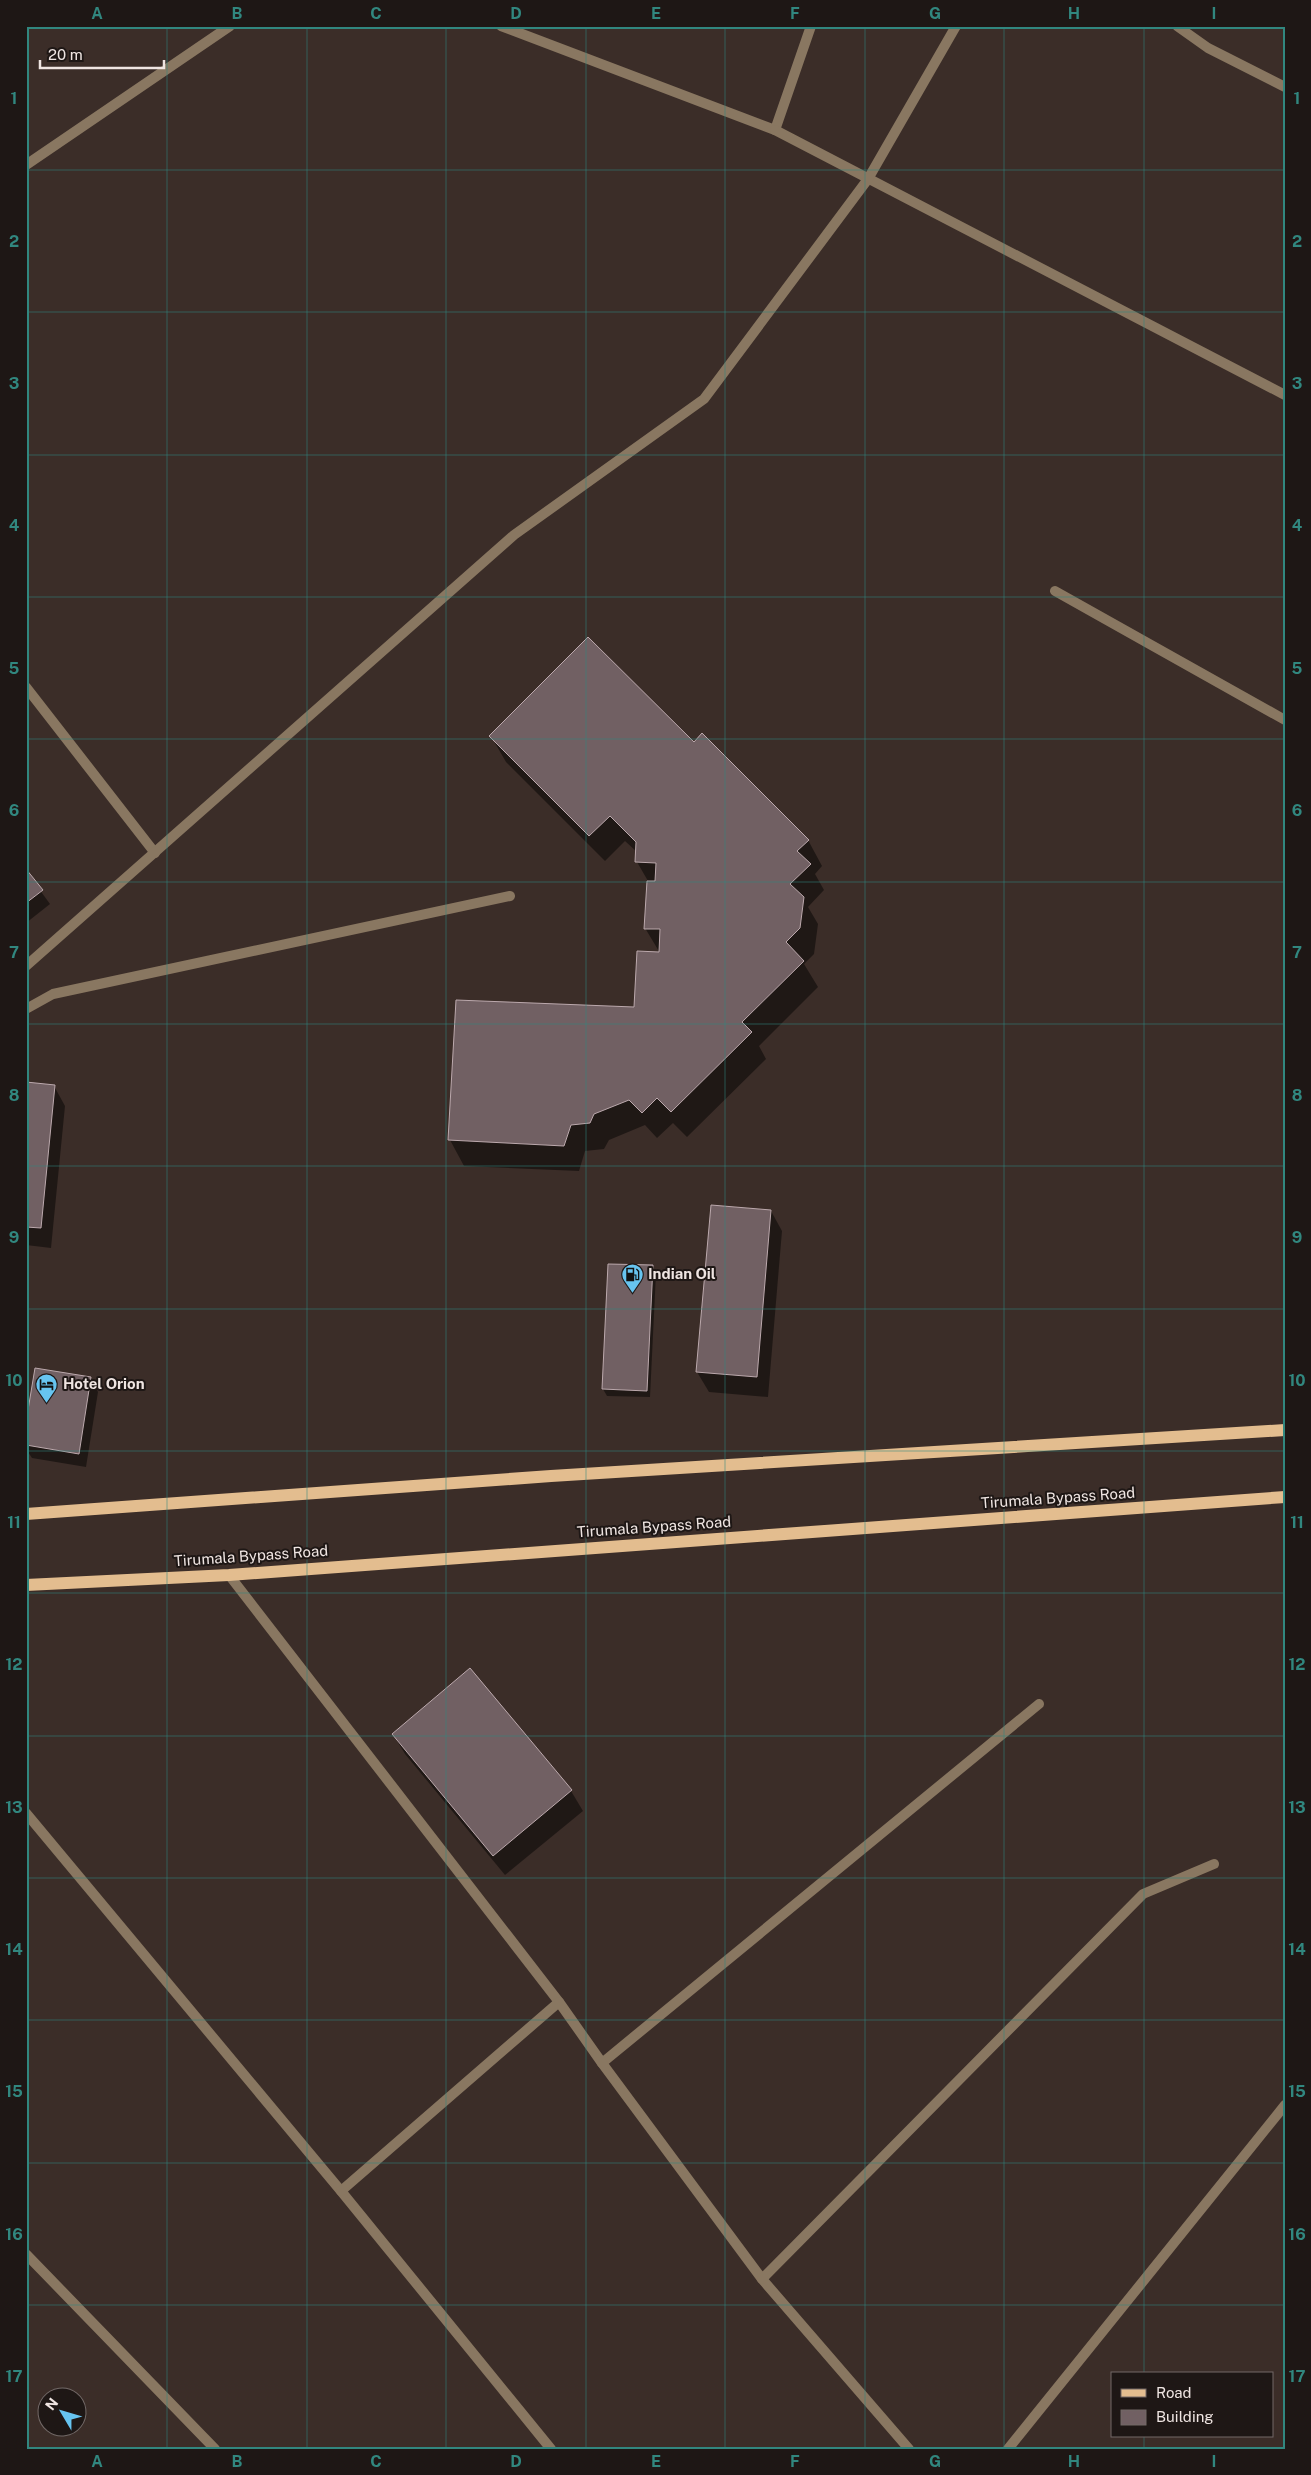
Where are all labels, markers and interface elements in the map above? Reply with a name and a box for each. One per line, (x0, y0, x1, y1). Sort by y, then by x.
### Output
text: A (91, 4, 103, 23)
text: B (232, 4, 243, 23)
text: C (370, 4, 382, 23)
text: D (510, 4, 522, 23)
text: E (651, 4, 661, 23)
text: F (790, 4, 800, 23)
text: G (929, 4, 941, 23)
text: H (1068, 4, 1080, 23)
text: I (1212, 4, 1216, 23)
scale bar (40, 38, 164, 70)
text: 20 m (48, 46, 83, 63)
text: 1 (11, 89, 17, 108)
text: 1 (1294, 89, 1300, 108)
text: 2 (9, 232, 19, 251)
text: 2 (1292, 232, 1302, 251)
text: 3 (9, 374, 19, 393)
text: 3 (1292, 374, 1302, 393)
text: 4 (9, 516, 20, 535)
text: 4 (1292, 516, 1303, 535)
text: 5 (9, 659, 20, 678)
text: 5 (1292, 659, 1303, 678)
text: 6 (9, 801, 19, 820)
text: 6 (1292, 801, 1302, 820)
text: 7 (9, 943, 19, 962)
text: 7 (1292, 943, 1302, 962)
text: 8 (9, 1086, 20, 1105)
text: 8 (1292, 1086, 1303, 1105)
text: 9 (9, 1228, 19, 1247)
text: 9 (1292, 1228, 1302, 1247)
fuel station icon: Indian Oil (620, 1262, 644, 1293)
place label: Indian Oil (648, 1265, 716, 1282)
text: 10 (5, 1371, 23, 1390)
text: 10 (1288, 1371, 1306, 1390)
hotel icon: Hotel Orion (35, 1372, 59, 1403)
place label: Hotel Orion (63, 1375, 145, 1392)
street label: Tirumala Bypass Road (980, 1484, 1136, 1511)
text: 11 (7, 1513, 21, 1532)
street label: Tirumala Bypass Road (576, 1513, 732, 1540)
text: 11 (1290, 1513, 1304, 1532)
street label: Tirumala Bypass Road (173, 1542, 329, 1569)
text: 12 (5, 1655, 23, 1674)
text: 12 (1288, 1655, 1306, 1674)
text: 13 (5, 1798, 23, 1817)
text: 13 (1288, 1798, 1306, 1817)
text: 14 (5, 1940, 23, 1959)
text: 14 (1288, 1940, 1306, 1959)
text: 15 (5, 2082, 23, 2101)
text: 15 (1288, 2082, 1306, 2101)
text: 16 (5, 2225, 23, 2244)
text: 16 (1288, 2225, 1306, 2244)
text: 17 (6, 2367, 22, 2386)
text: 17 (1289, 2367, 1305, 2386)
legend (1111, 2372, 1274, 2438)
text: Road (1156, 2384, 1192, 2401)
north arrow (38, 2388, 88, 2438)
text: N (42, 2395, 61, 2413)
text: Building (1156, 2408, 1214, 2425)
text: A (91, 2452, 103, 2471)
text: B (232, 2452, 243, 2471)
text: C (370, 2452, 382, 2471)
text: D (510, 2452, 522, 2471)
text: E (651, 2452, 661, 2471)
text: F (790, 2452, 800, 2471)
text: G (929, 2452, 941, 2471)
text: H (1068, 2452, 1080, 2471)
text: I (1212, 2452, 1216, 2471)

